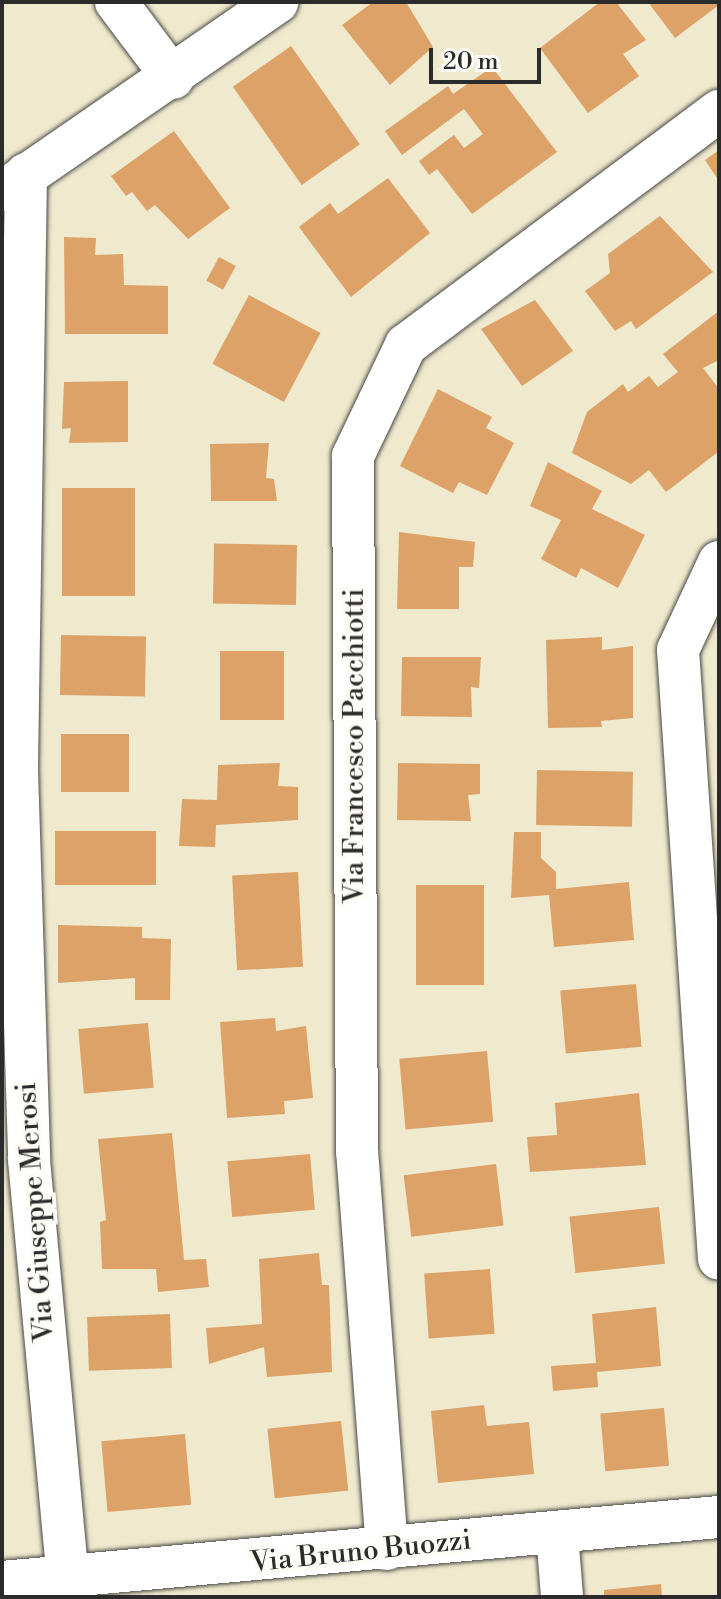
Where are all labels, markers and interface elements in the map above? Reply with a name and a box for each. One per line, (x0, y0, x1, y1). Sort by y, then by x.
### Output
scale bar (433, 32, 545, 82)
text: 20 m (443, 47, 499, 77)
street label: Via Francesco Pacchiotti (338, 588, 372, 904)
street label: Via Giuseppe Merosi (10, 1081, 62, 1343)
street label: Via Bruno Buozzi (249, 1524, 473, 1580)

